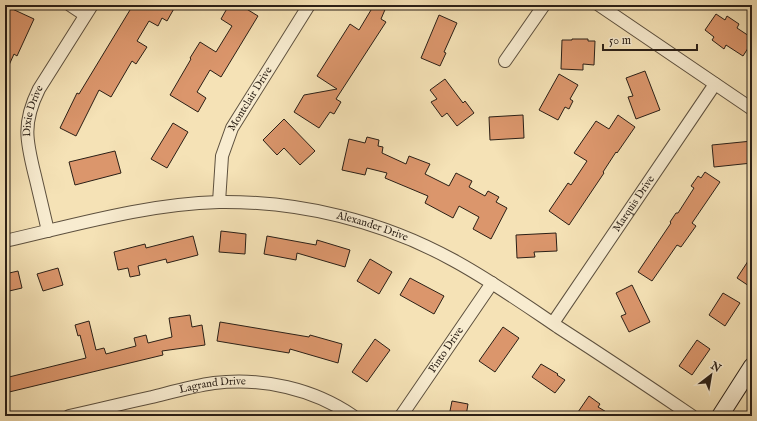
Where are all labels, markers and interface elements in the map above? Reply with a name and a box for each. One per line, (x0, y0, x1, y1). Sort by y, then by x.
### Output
scale bar (603, 26, 697, 52)
text: 50 m (609, 33, 631, 48)
street label: Montclair Drive (225, 64, 276, 134)
street label: Dixie Drive (20, 82, 47, 137)
street label: Marquis Drive (610, 173, 658, 235)
street label: Alexander Drive (334, 208, 410, 245)
street label: Pinto Drive (425, 324, 467, 376)
north arrow (691, 355, 731, 395)
text: N (707, 358, 724, 376)
street label: Lagrand Drive (178, 374, 246, 397)

